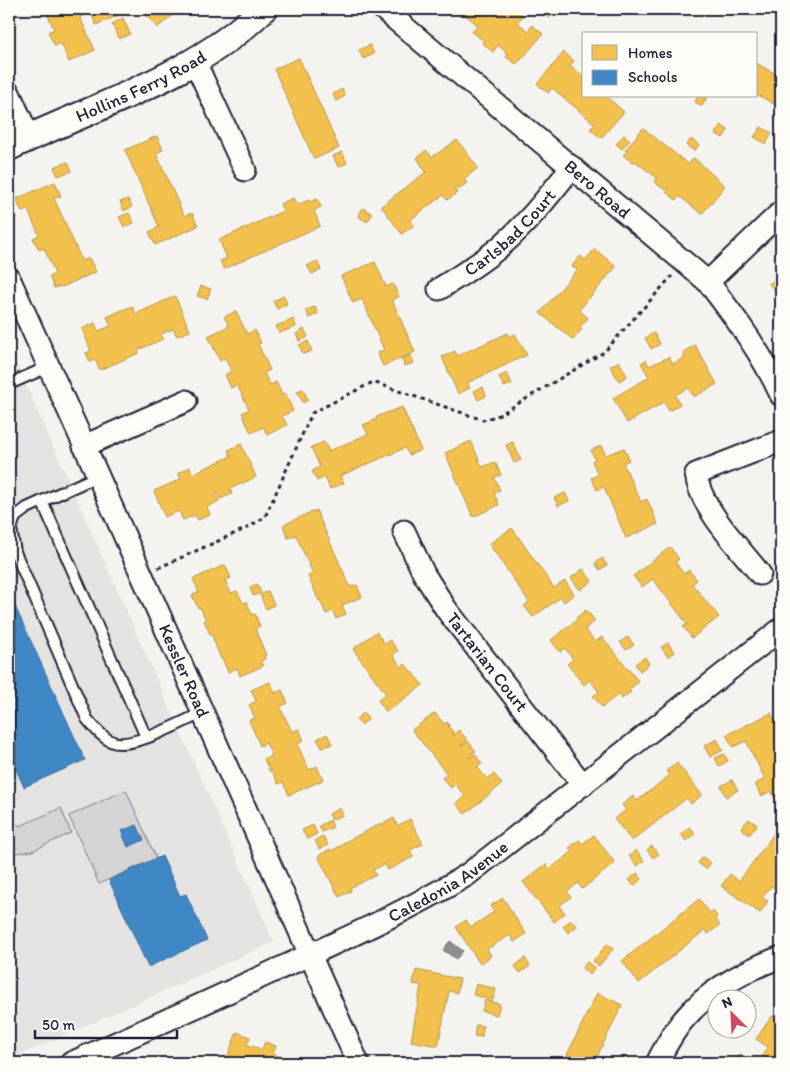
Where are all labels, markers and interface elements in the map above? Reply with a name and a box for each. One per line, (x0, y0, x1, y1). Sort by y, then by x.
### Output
legend (582, 32, 758, 98)
text: Homes (628, 44, 673, 62)
street label: Hollins Ferry Road (72, 45, 210, 127)
text: Schools (628, 68, 678, 86)
street label: Bero Road (560, 155, 635, 223)
street label: Carlsbad Court (460, 185, 561, 281)
street label: Tartarian Court (442, 608, 533, 716)
street label: Kessler Road (154, 621, 215, 721)
street label: Caledonia Avenue (385, 836, 513, 927)
north arrow (708, 990, 758, 1040)
text: N (719, 993, 735, 1012)
scale bar (35, 1007, 178, 1039)
text: 50 m (42, 1016, 75, 1034)

